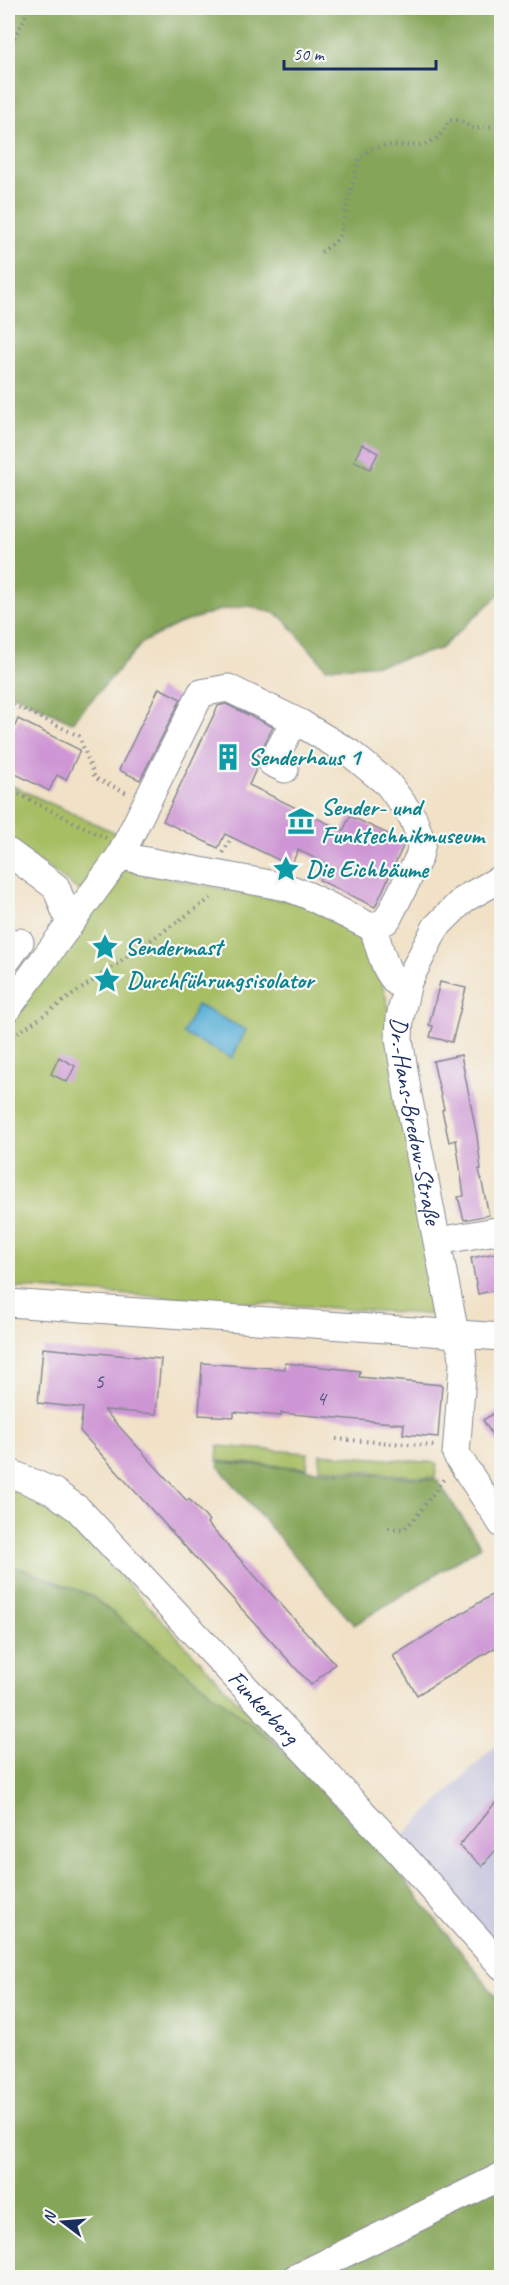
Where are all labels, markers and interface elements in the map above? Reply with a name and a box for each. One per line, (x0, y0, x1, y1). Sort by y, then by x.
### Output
scale bar (284, 33, 436, 71)
text: 50 m (293, 43, 326, 65)
building icon: Senderhaus 1 (213, 742, 243, 772)
place label: Senderhaus 1 (248, 742, 363, 772)
place label: Sender- und Funktechnikmuseum (321, 792, 486, 850)
museum icon: Sender- und Funktechnikmuseum (286, 806, 316, 836)
place icon: Die Eichbäume (271, 854, 301, 884)
place label: Die Eichbäume (306, 854, 430, 884)
place icon: Sendermast (90, 932, 120, 962)
place label: Sendermast (125, 932, 226, 962)
place icon: Durchführungsisolator (92, 965, 122, 995)
place label: Durchführungsisolator (127, 965, 316, 995)
street label: Dr.-Hans-Bredow-Straße (384, 1017, 449, 1229)
house number: 5 (94, 1368, 105, 1394)
house number: 4 (316, 1385, 328, 1411)
street label: Funkerberg (222, 1664, 307, 1752)
north arrow (33, 2192, 93, 2252)
text: N (39, 2208, 61, 2226)

